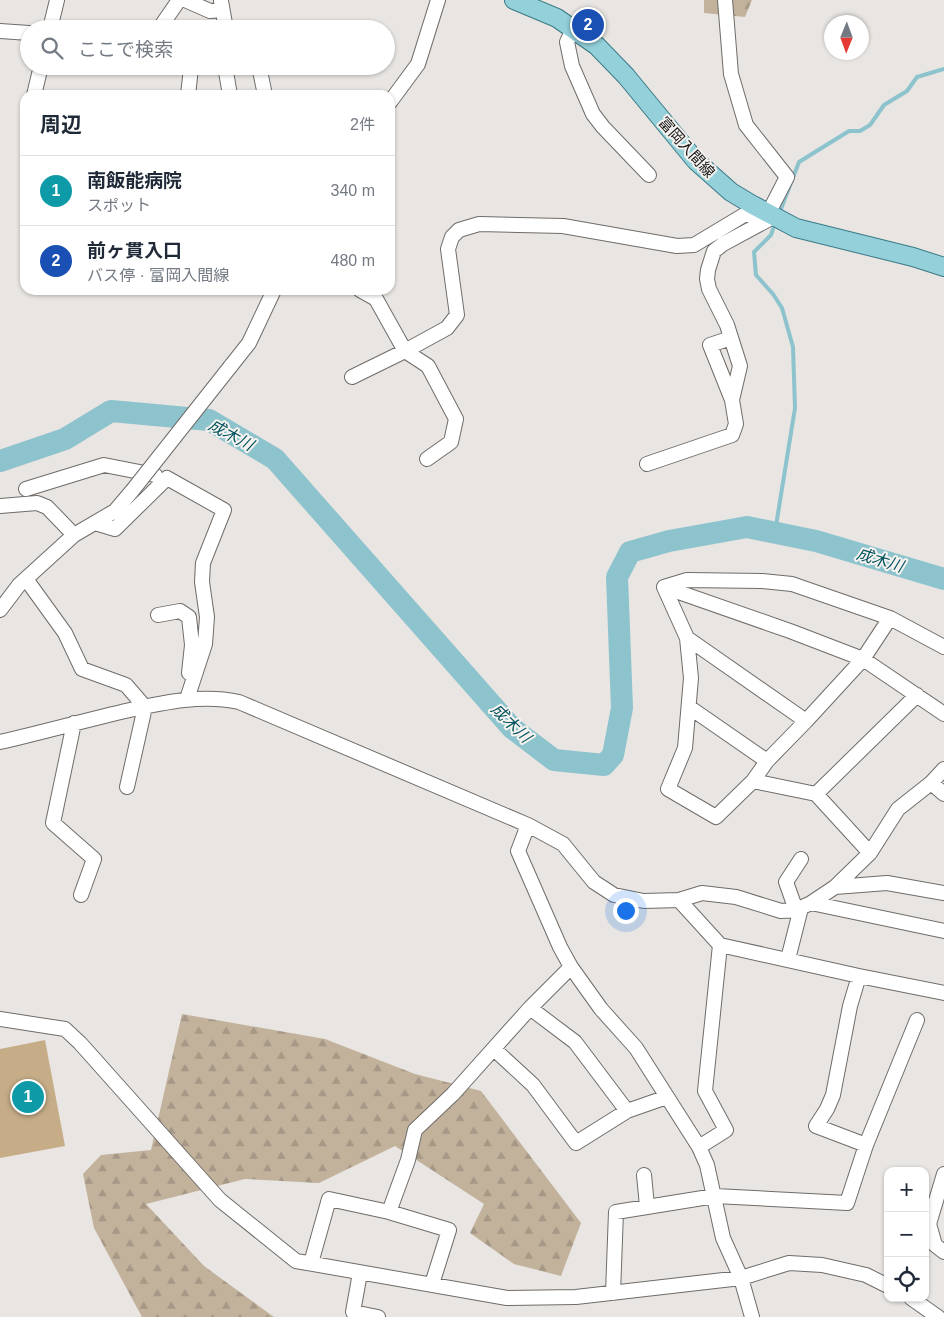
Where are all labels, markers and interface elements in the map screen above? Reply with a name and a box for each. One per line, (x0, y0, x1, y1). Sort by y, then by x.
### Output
pin: 2 (572, 6, 604, 44)
north arrow (824, 15, 869, 60)
search box (20, 20, 395, 75)
icon: search (38, 34, 66, 62)
text: ここで検索 (78, 39, 173, 60)
text: 周辺 (40, 113, 82, 136)
street label: 富岡入間線 (656, 113, 718, 181)
text: 2件 (350, 116, 375, 133)
text: 南飯能病院 (87, 170, 182, 191)
text: 1 (52, 182, 60, 199)
text: 340 m (331, 182, 375, 199)
text: スポット (87, 197, 151, 214)
text: 前ヶ貫入口 (87, 240, 182, 261)
text: 2 (52, 252, 60, 269)
text: 480 m (331, 252, 375, 269)
text: バス停 · 富岡入間線 (87, 267, 229, 284)
water label: 成木川 (206, 416, 258, 455)
water label: 成木川 (855, 545, 907, 576)
water label: 成木川 (488, 700, 536, 747)
your location (613, 898, 639, 924)
pin: 1 (12, 1078, 44, 1116)
map controls (884, 1167, 929, 1302)
button: + (884, 1167, 929, 1212)
button: − (884, 1212, 929, 1257)
button: locate (884, 1257, 929, 1302)

